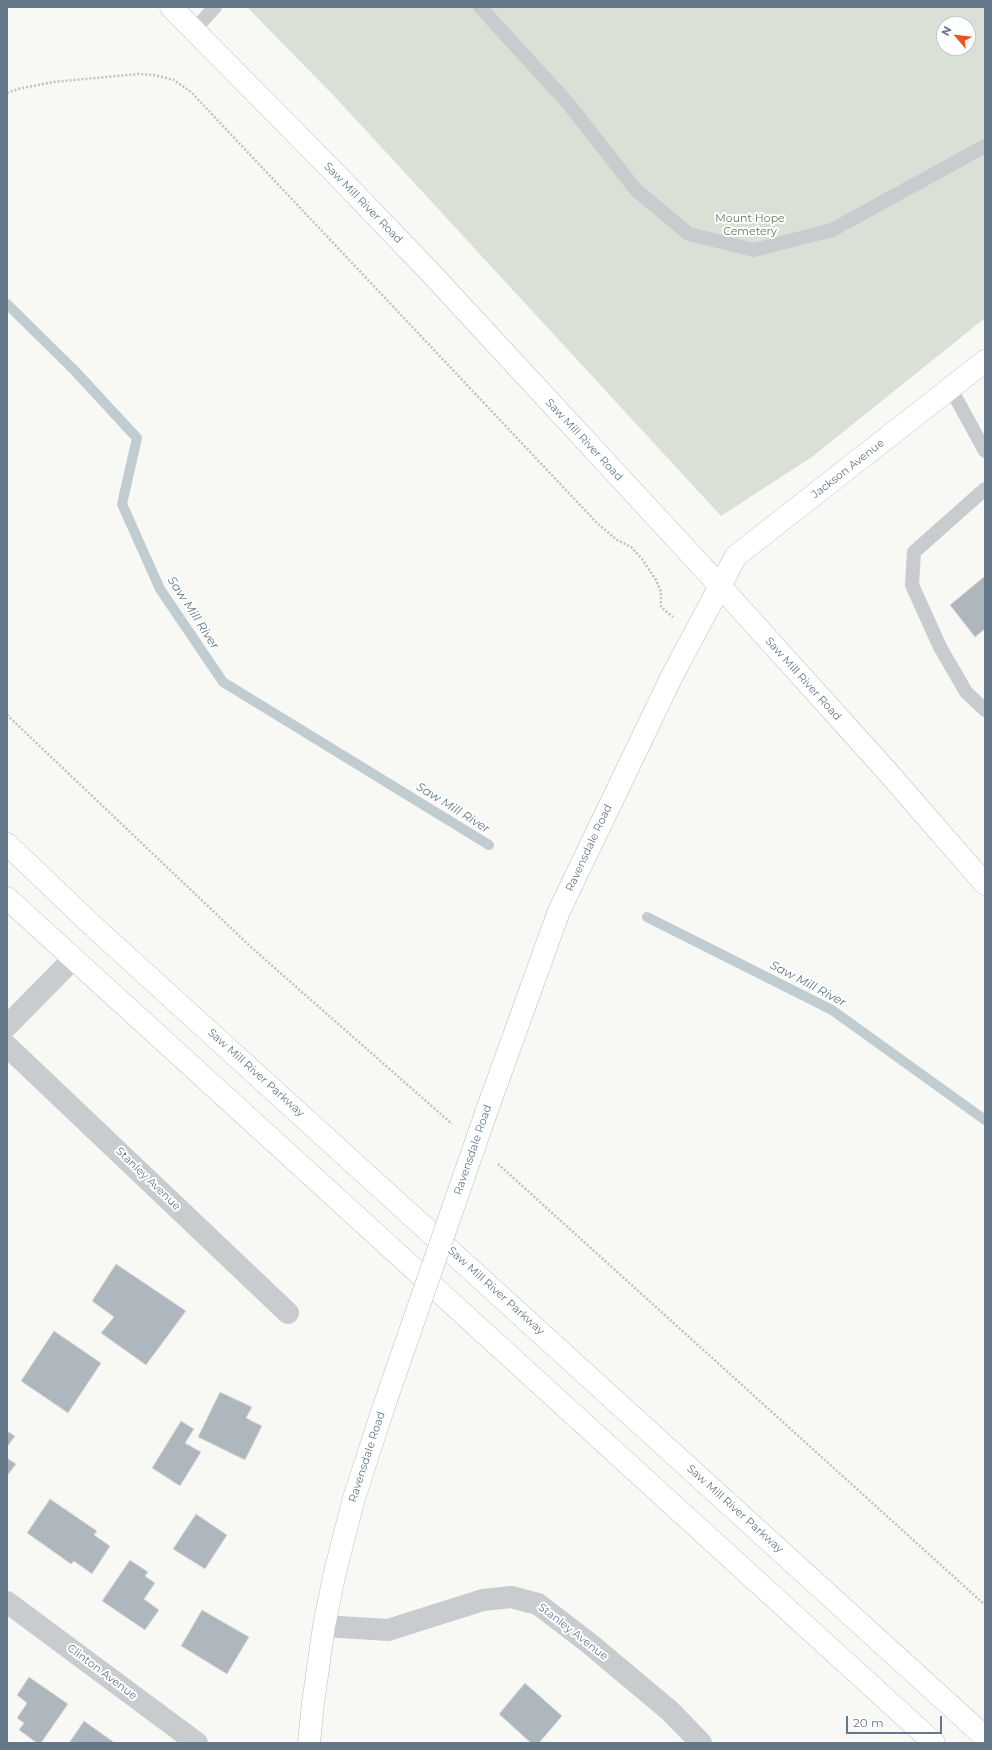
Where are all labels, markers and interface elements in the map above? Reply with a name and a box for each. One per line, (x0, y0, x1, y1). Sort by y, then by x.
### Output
north arrow (936, 16, 976, 56)
text: N (938, 24, 955, 38)
street label: Saw Mill River Road (321, 160, 405, 246)
park label: Mount Hope Cemetery (715, 212, 785, 238)
street label: Saw Mill River Road (543, 396, 625, 484)
street label: Jackson Avenue (809, 437, 887, 501)
water label: Saw Mill River (164, 574, 222, 652)
street label: Saw Mill River Road (762, 635, 844, 723)
water label: Saw Mill River (414, 780, 492, 836)
street label: Ravensdale Road (563, 802, 615, 894)
water label: Saw Mill River (768, 958, 848, 1010)
street label: Saw Mill River Parkway (205, 1026, 307, 1120)
street label: Ravensdale Road (451, 1103, 495, 1197)
street label: Stanley Avenue (113, 1145, 183, 1213)
street label: Saw Mill River Parkway (445, 1244, 547, 1338)
street label: Ravensdale Road (346, 1410, 388, 1504)
street label: Saw Mill River Parkway (684, 1462, 786, 1556)
street label: Stanley Avenue (536, 1601, 610, 1663)
street label: Clinton Avenue (64, 1641, 140, 1703)
scale bar (848, 1708, 944, 1734)
text: 20 m (853, 1715, 884, 1730)

